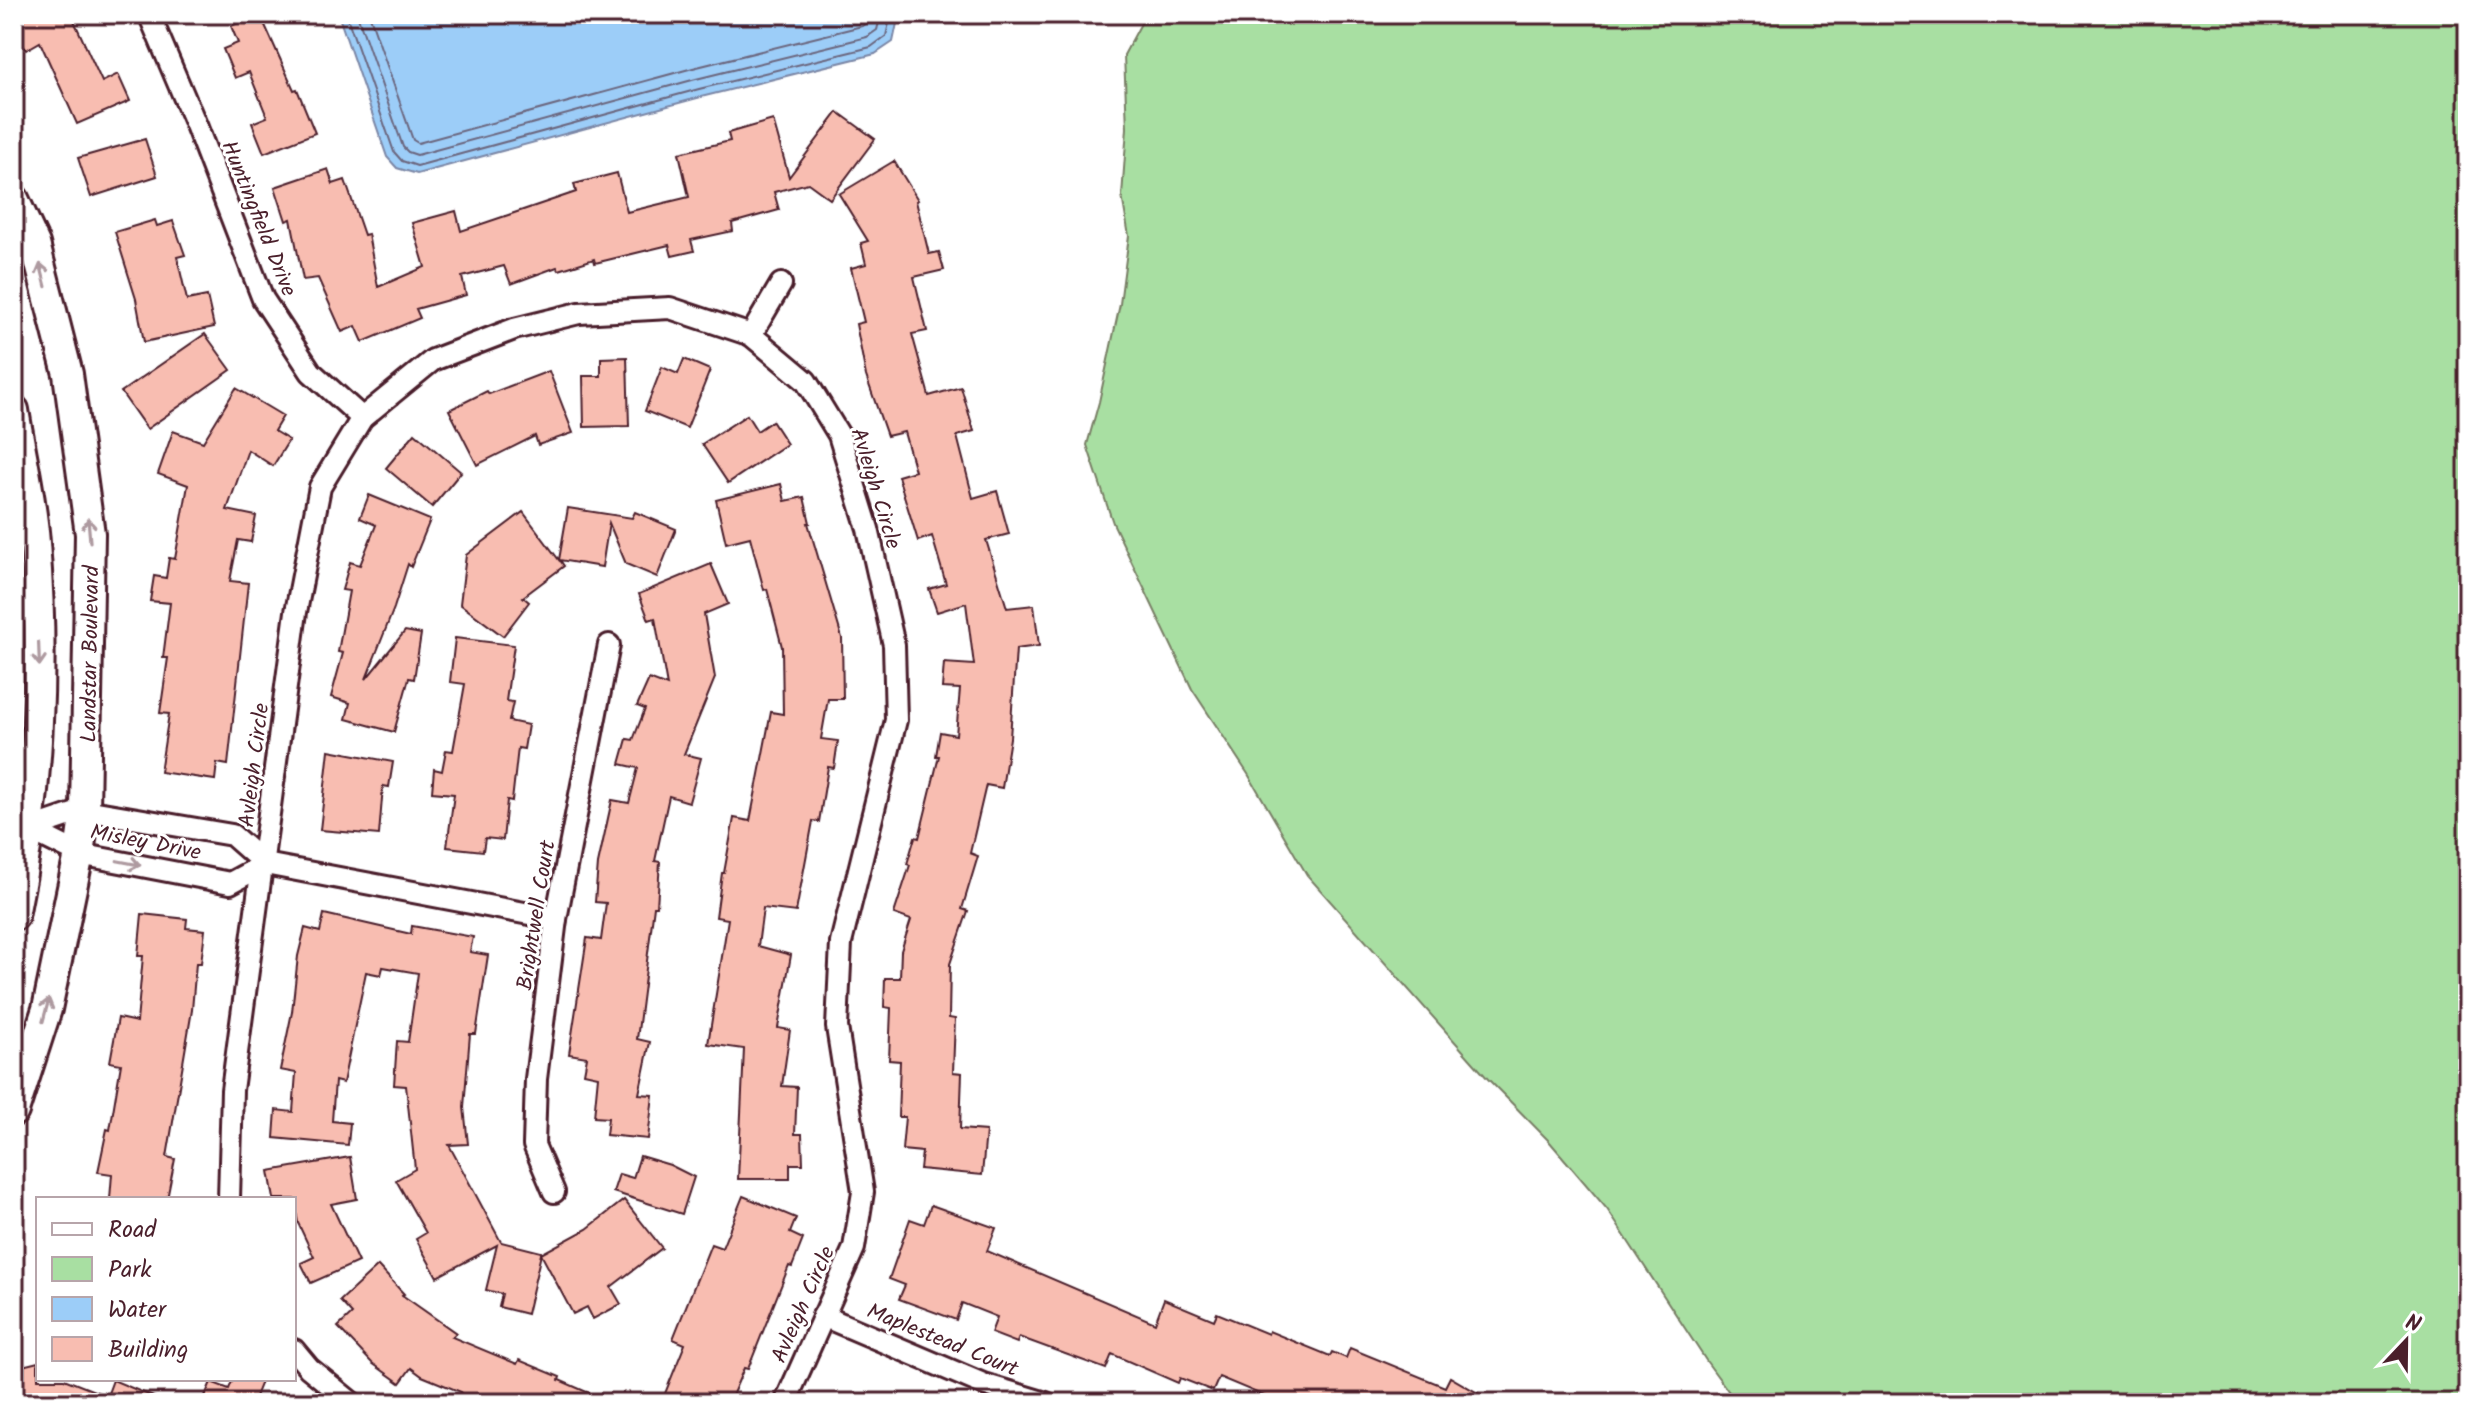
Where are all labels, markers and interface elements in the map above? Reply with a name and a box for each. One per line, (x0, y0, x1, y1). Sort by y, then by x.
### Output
street label: Huntingfield Drive (210, 136, 305, 302)
one-way arrow (35, 263, 50, 288)
street label: Avleigh Circle (840, 424, 910, 554)
one-way arrow (81, 517, 96, 544)
street label: Landstar Boulevard (72, 564, 111, 743)
one-way arrow (32, 640, 47, 667)
street label: Avleigh Circle (230, 701, 280, 829)
street label: Misley Drive (87, 816, 204, 871)
street label: Brightwell Court (508, 838, 567, 993)
one-way arrow (115, 857, 141, 872)
one-way arrow (39, 998, 54, 1024)
legend (36, 1197, 296, 1381)
text: Road (108, 1211, 157, 1250)
street label: Avleigh Circle (763, 1241, 846, 1369)
text: Park (108, 1251, 152, 1290)
text: Water (108, 1291, 168, 1330)
street label: Maplestead Court (861, 1295, 1024, 1388)
north arrow (2366, 1301, 2446, 1381)
text: N (2400, 1306, 2426, 1344)
text: Building (108, 1331, 188, 1370)

